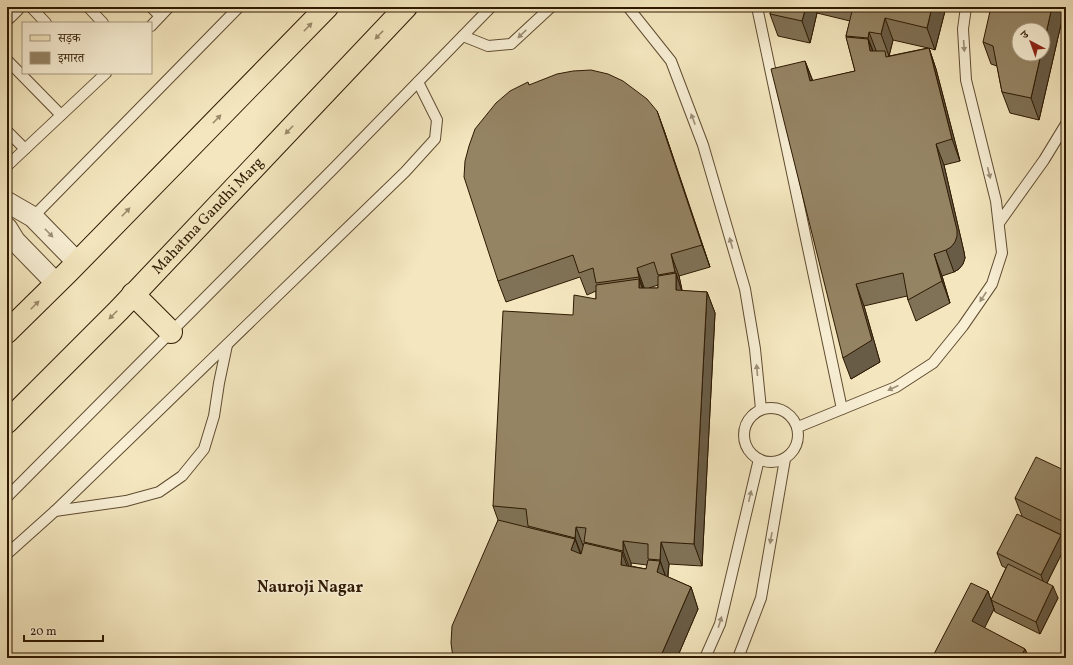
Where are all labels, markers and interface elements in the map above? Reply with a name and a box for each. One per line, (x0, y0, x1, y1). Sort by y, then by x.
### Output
legend (22, 22, 152, 74)
one-way arrow (303, 22, 313, 32)
north arrow (1011, 22, 1051, 62)
text: उ (1018, 27, 1034, 44)
one-way arrow (517, 29, 527, 39)
one-way arrow (374, 30, 384, 40)
text: सड़क (57, 31, 82, 47)
one-way arrow (960, 40, 967, 52)
text: इमारत (57, 51, 85, 67)
one-way arrow (690, 113, 696, 125)
one-way arrow (212, 114, 222, 124)
one-way arrow (285, 124, 294, 135)
street label: Mahatma Gandhi Marg (147, 152, 269, 279)
one-way arrow (986, 167, 992, 179)
one-way arrow (121, 207, 131, 217)
one-way arrow (44, 228, 54, 238)
one-way arrow (728, 237, 734, 249)
one-way arrow (979, 292, 987, 302)
one-way arrow (30, 300, 40, 310)
one-way arrow (108, 310, 118, 320)
one-way arrow (754, 364, 761, 376)
one-way arrow (887, 385, 899, 391)
one-way arrow (747, 489, 753, 501)
one-way arrow (768, 532, 774, 544)
district label: Nauroji Nagar (257, 577, 363, 599)
one-way arrow (717, 616, 723, 628)
scale bar (24, 617, 103, 643)
text: 20 m (30, 624, 57, 640)

